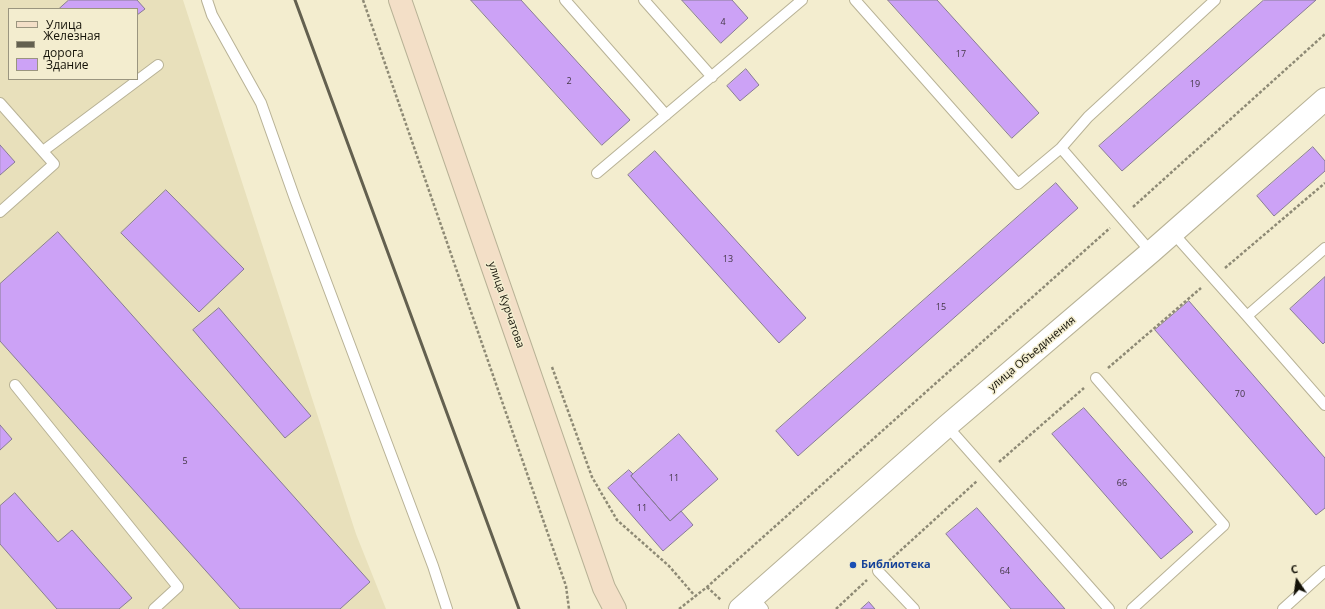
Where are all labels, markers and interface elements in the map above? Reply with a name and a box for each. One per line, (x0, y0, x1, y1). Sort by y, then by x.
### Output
legend (8, 8, 138, 80)
text: Улица (46, 16, 82, 33)
house number: 4 (720, 17, 726, 27)
text: Железная дорога (43, 27, 100, 61)
house number: 17 (956, 49, 966, 59)
text: Здание (46, 56, 89, 73)
house number: 2 (566, 76, 572, 86)
house number: 19 (1190, 79, 1200, 89)
house number: 13 (723, 254, 733, 264)
street label: улица Курчатова (485, 260, 527, 350)
house number: 15 (936, 302, 946, 312)
street label: улица Объединения (986, 314, 1078, 394)
house number: 70 (1235, 389, 1245, 399)
house number: 5 (182, 456, 188, 466)
house number: 11 (669, 473, 679, 483)
house number: 66 (1117, 478, 1127, 488)
house number: 11 (637, 503, 647, 513)
place label: Библиотека (861, 558, 931, 572)
marker: Библиотека (848, 560, 858, 570)
north arrow (1277, 561, 1317, 601)
text: С (1289, 561, 1299, 577)
house number: 64 (1000, 566, 1010, 576)

